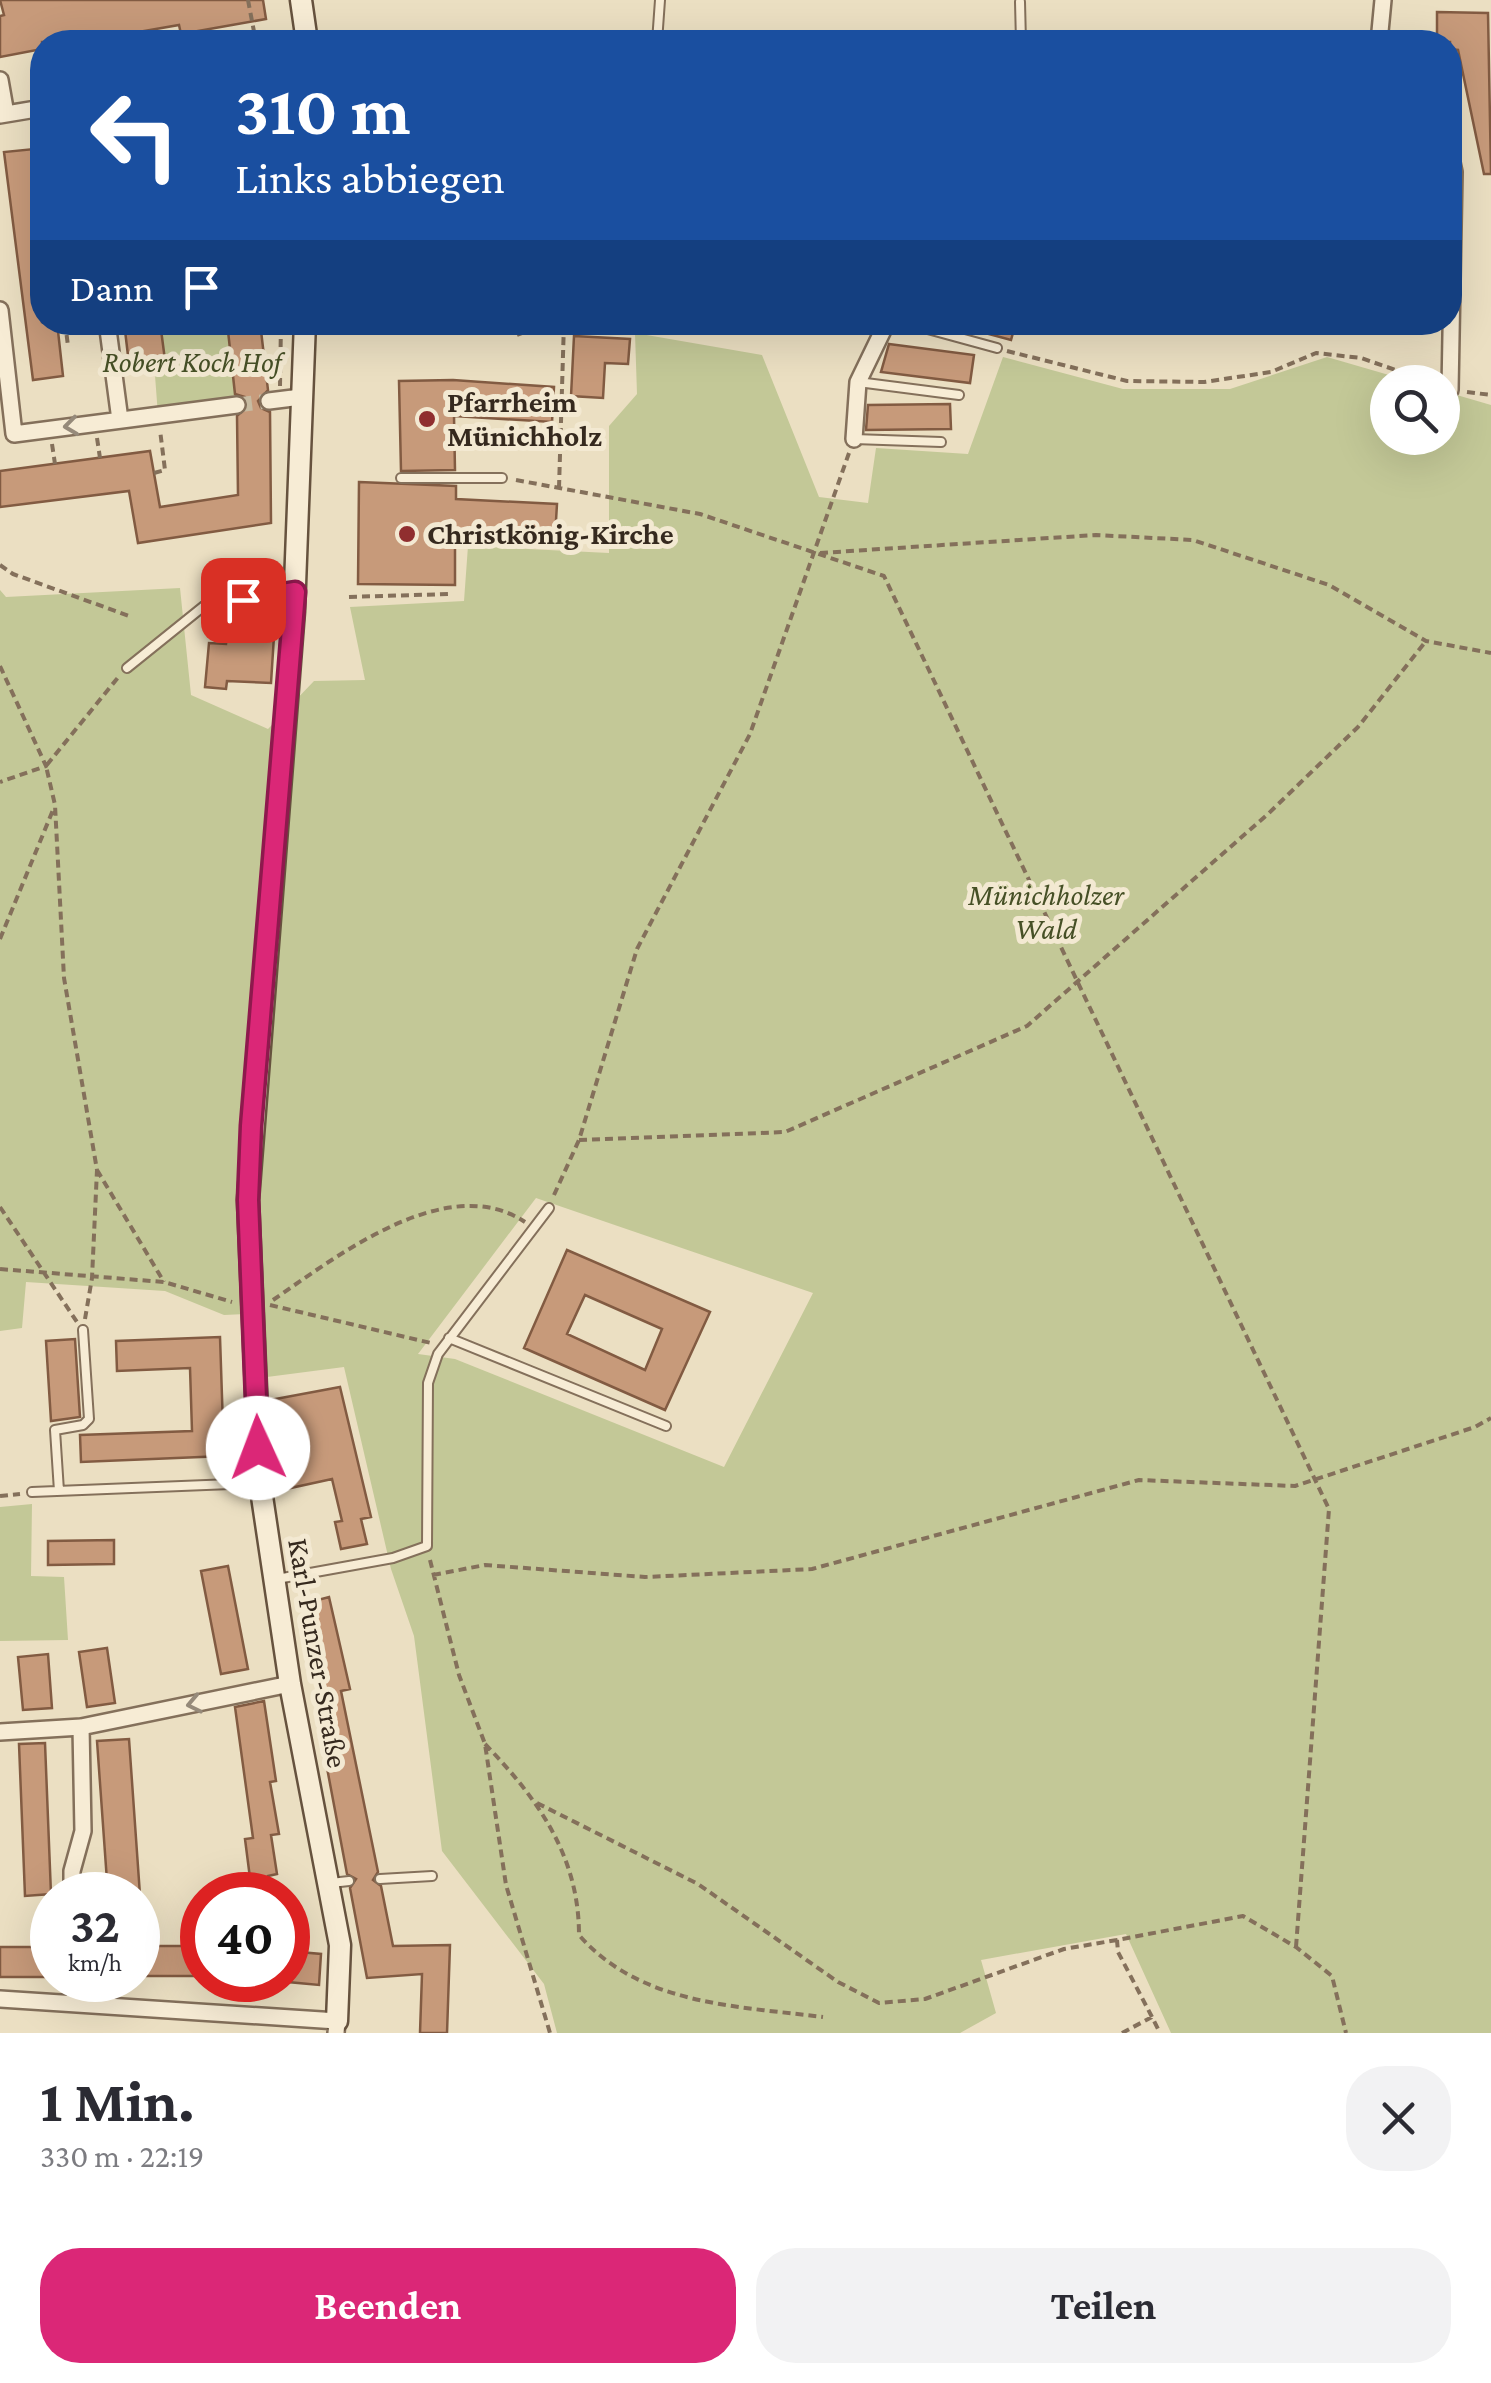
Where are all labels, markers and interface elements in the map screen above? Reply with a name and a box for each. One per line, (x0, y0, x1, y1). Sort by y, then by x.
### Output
icon: left (70, 70, 200, 200)
text: 310 m (235, 71, 411, 149)
text: Links abbiegen (235, 153, 505, 203)
icon: arrive (174, 260, 229, 315)
text: Dann (70, 267, 154, 309)
park label: Robert Koch Hof (103, 345, 286, 379)
map controls (1370, 365, 1460, 455)
button: search (1370, 365, 1460, 455)
place label: Pfarrheim Münichholz (447, 385, 602, 452)
marker: Pfarrheim Münichholz (416, 408, 438, 430)
one-way arrow (62, 415, 79, 436)
place label: Christkönig-Kirche (427, 517, 674, 550)
marker: Christkönig-Kirche (396, 523, 418, 545)
pin (201, 558, 286, 643)
icon: arrive (216, 573, 271, 628)
park label: Münichholzer Wald (967, 878, 1125, 945)
position arrow (206, 1396, 310, 1500)
street label: Karl-Punzer-Straße (282, 1536, 355, 1770)
one-way arrow (186, 1692, 203, 1713)
speed limit sign: 40 (180, 1872, 310, 2002)
text: 32 (70, 1897, 120, 1953)
text: km/h (68, 1949, 122, 1976)
button: close (1346, 2066, 1451, 2171)
text: 1 Min. (40, 2067, 195, 2134)
text: 330 m · 22:19 (40, 2138, 204, 2174)
button: Beenden (40, 2248, 736, 2363)
button: Teilen (756, 2248, 1451, 2363)

